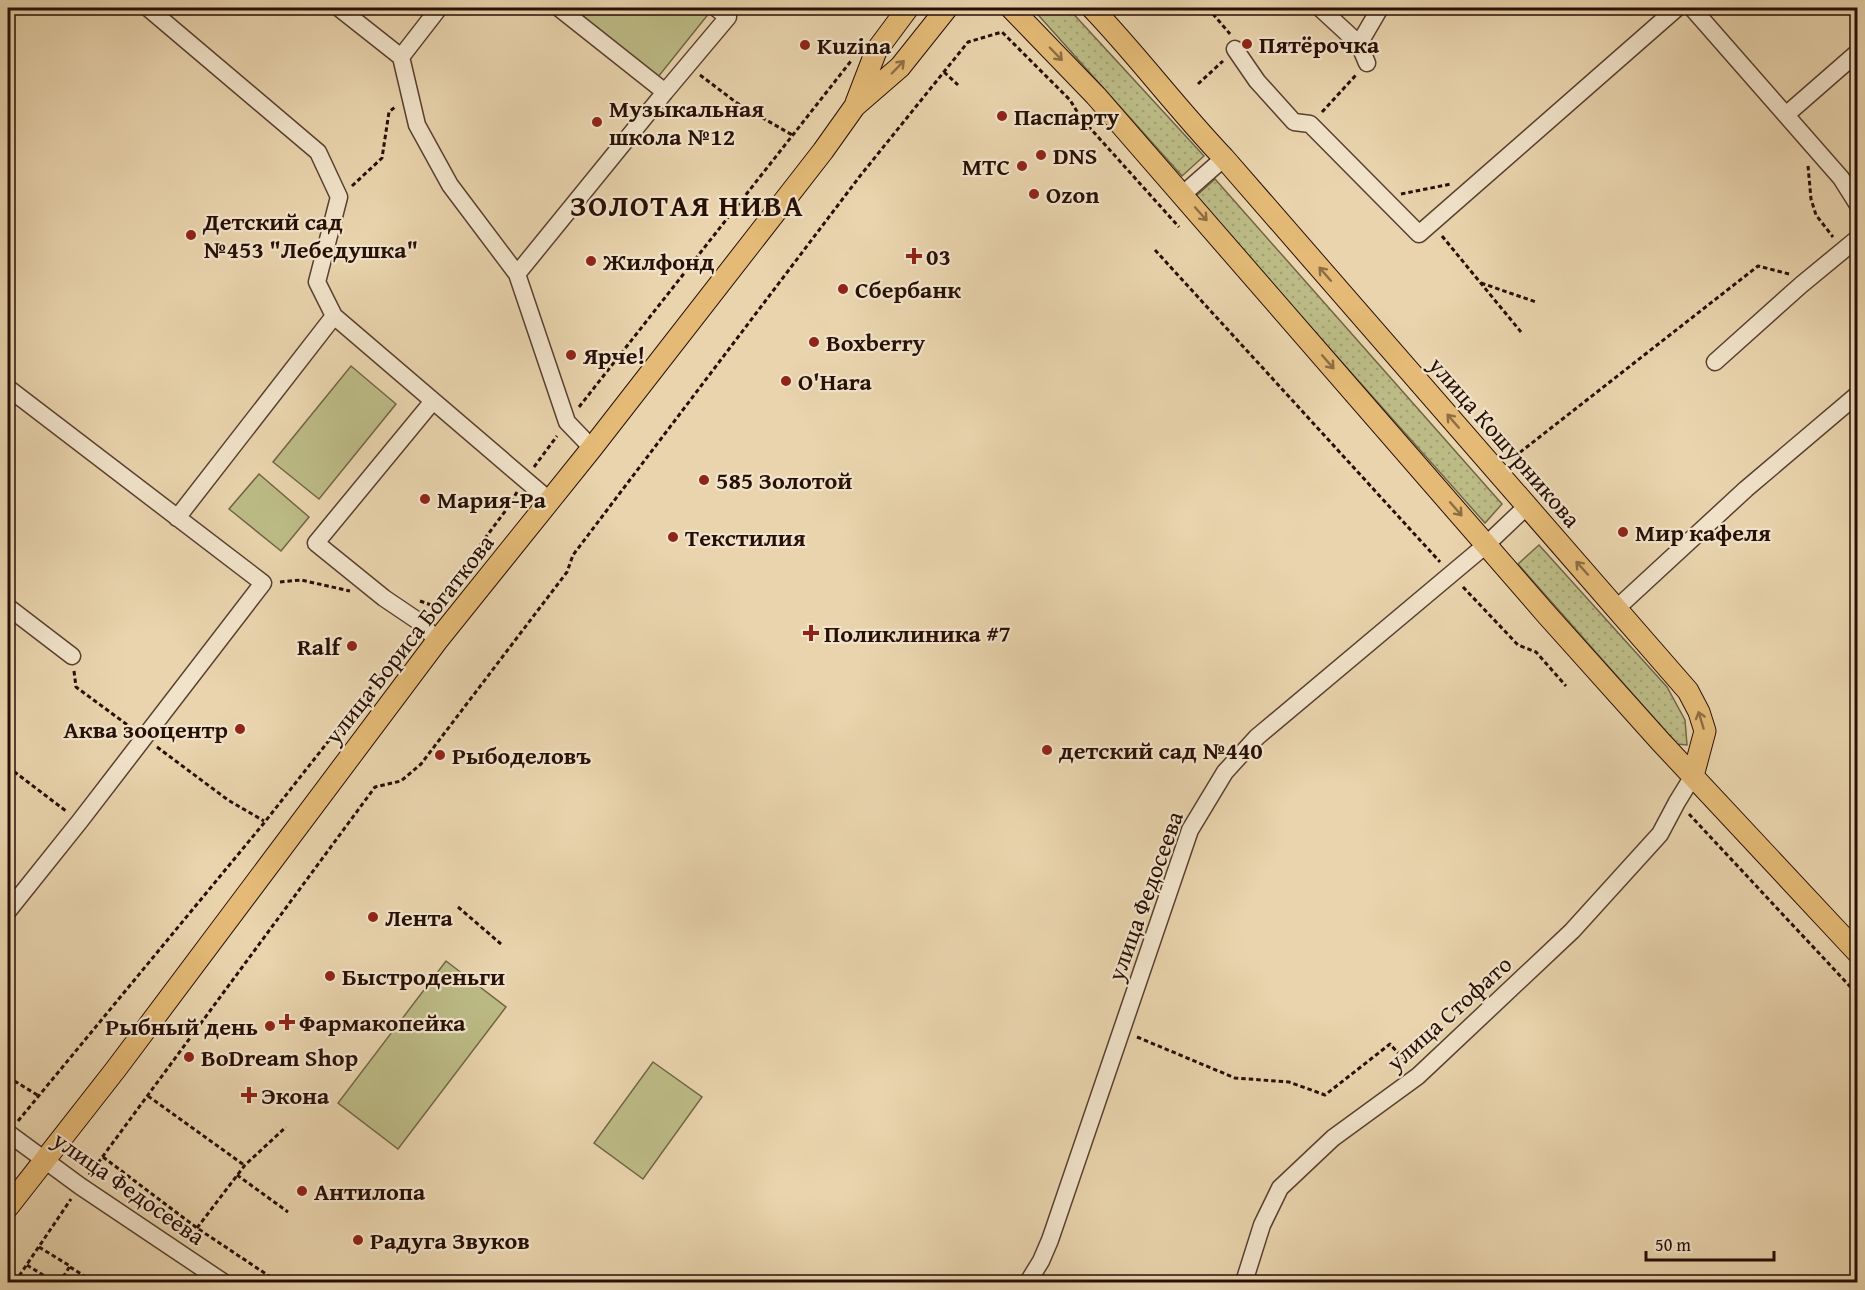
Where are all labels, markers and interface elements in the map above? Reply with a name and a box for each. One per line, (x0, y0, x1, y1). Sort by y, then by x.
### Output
place label: Пятёрочка (1259, 27, 1380, 62)
place label: Kuzina (817, 28, 892, 63)
marker: Пятёрочка (1240, 37, 1254, 51)
marker: Kuzina (798, 38, 812, 52)
one-way arrow (1049, 47, 1063, 62)
one-way arrow (891, 60, 905, 75)
place label: Музыкальная школа №12 (609, 91, 764, 154)
place label: Паспарту (1014, 99, 1120, 134)
marker: Паспарту (995, 109, 1009, 123)
marker: Музыкальная школа №12 (590, 115, 604, 129)
place label: DNS (1053, 138, 1097, 173)
marker: DNS (1034, 148, 1048, 162)
place label: МТС (962, 149, 1010, 184)
marker: МТС (1015, 159, 1029, 173)
place label: Ozon (1046, 177, 1100, 212)
district label: ЗОЛОТАЯ НИВА (570, 183, 804, 227)
marker: Ozon (1027, 187, 1041, 201)
place label: Детский сад №453 "Лебедушка" (202, 204, 418, 267)
one-way arrow (1194, 206, 1207, 222)
marker: Детский сад №453 "Лебедушка" (184, 228, 198, 242)
place label: 03 (926, 239, 951, 274)
place label: Жилфонд (602, 244, 715, 279)
marker: 03 (907, 249, 921, 263)
marker: Жилфонд (584, 254, 598, 268)
one-way arrow (1318, 267, 1332, 282)
place label: Сбербанк (855, 272, 961, 307)
marker: Сбербанк (836, 282, 850, 296)
place label: Boxberry (826, 325, 926, 360)
marker: Boxberry (807, 335, 821, 349)
place label: Ярче! (582, 338, 645, 373)
marker: Ярче! (564, 348, 578, 362)
street label: улица Кошурникова (1420, 348, 1590, 536)
one-way arrow (1321, 354, 1335, 369)
place label: O'Hara (798, 364, 873, 399)
marker: O'Hara (779, 374, 793, 388)
one-way arrow (1446, 414, 1460, 429)
place label: 585 Золотой (716, 463, 852, 498)
marker: 585 Золотой (697, 473, 711, 487)
place label: Мария-Ра (437, 482, 547, 517)
marker: Мария-Ра (418, 492, 432, 506)
one-way arrow (1449, 501, 1463, 516)
place label: Мир кафеля (1635, 515, 1771, 550)
place label: Текстилия (685, 520, 806, 555)
marker: Мир кафеля (1616, 525, 1630, 539)
street label: улица Бориса Богаткова (315, 526, 502, 752)
marker: Текстилия (666, 530, 680, 544)
one-way arrow (1575, 560, 1589, 575)
place label: Поликлиника #7 (824, 616, 1011, 651)
marker: Поликлиника #7 (802, 624, 820, 642)
place label: Ralf (297, 629, 343, 664)
marker: Ralf (345, 639, 359, 653)
one-way arrow (1695, 711, 1706, 730)
place label: Аква зооцентр (64, 712, 228, 747)
marker: Аква зооцентр (233, 722, 247, 736)
place label: детский сад №440 (1059, 733, 1263, 768)
place label: Рыбоделовъ (452, 738, 591, 773)
marker: детский сад №440 (1040, 743, 1054, 757)
marker: Рыбоделовъ (433, 748, 447, 762)
street label: улица Федосеева (1098, 806, 1192, 987)
place label: Лента (385, 900, 453, 935)
marker: Лента (366, 910, 380, 924)
street label: улица Стофато (1378, 947, 1520, 1080)
place label: Быстроденьги (342, 959, 505, 994)
marker: Быстроденьги (323, 969, 337, 983)
place label: Фармакопейка (299, 1005, 466, 1040)
place label: Рыбный день (105, 1009, 258, 1044)
marker: Фармакопейка (280, 1015, 294, 1029)
marker: Рыбный день (263, 1019, 277, 1033)
place label: BoDream Shop (201, 1040, 358, 1075)
marker: BoDream Shop (182, 1050, 196, 1064)
place label: Экона (261, 1078, 330, 1113)
marker: Экона (242, 1088, 256, 1102)
street label: улица Федосеева (45, 1122, 213, 1254)
place label: Антилопа (314, 1174, 426, 1209)
marker: Антилопа (295, 1184, 309, 1198)
place label: Радуга Звуков (370, 1223, 530, 1258)
scale bar (1646, 1224, 1774, 1262)
text: 50 m (1655, 1231, 1691, 1258)
marker: Радуга Звуков (351, 1233, 365, 1247)

